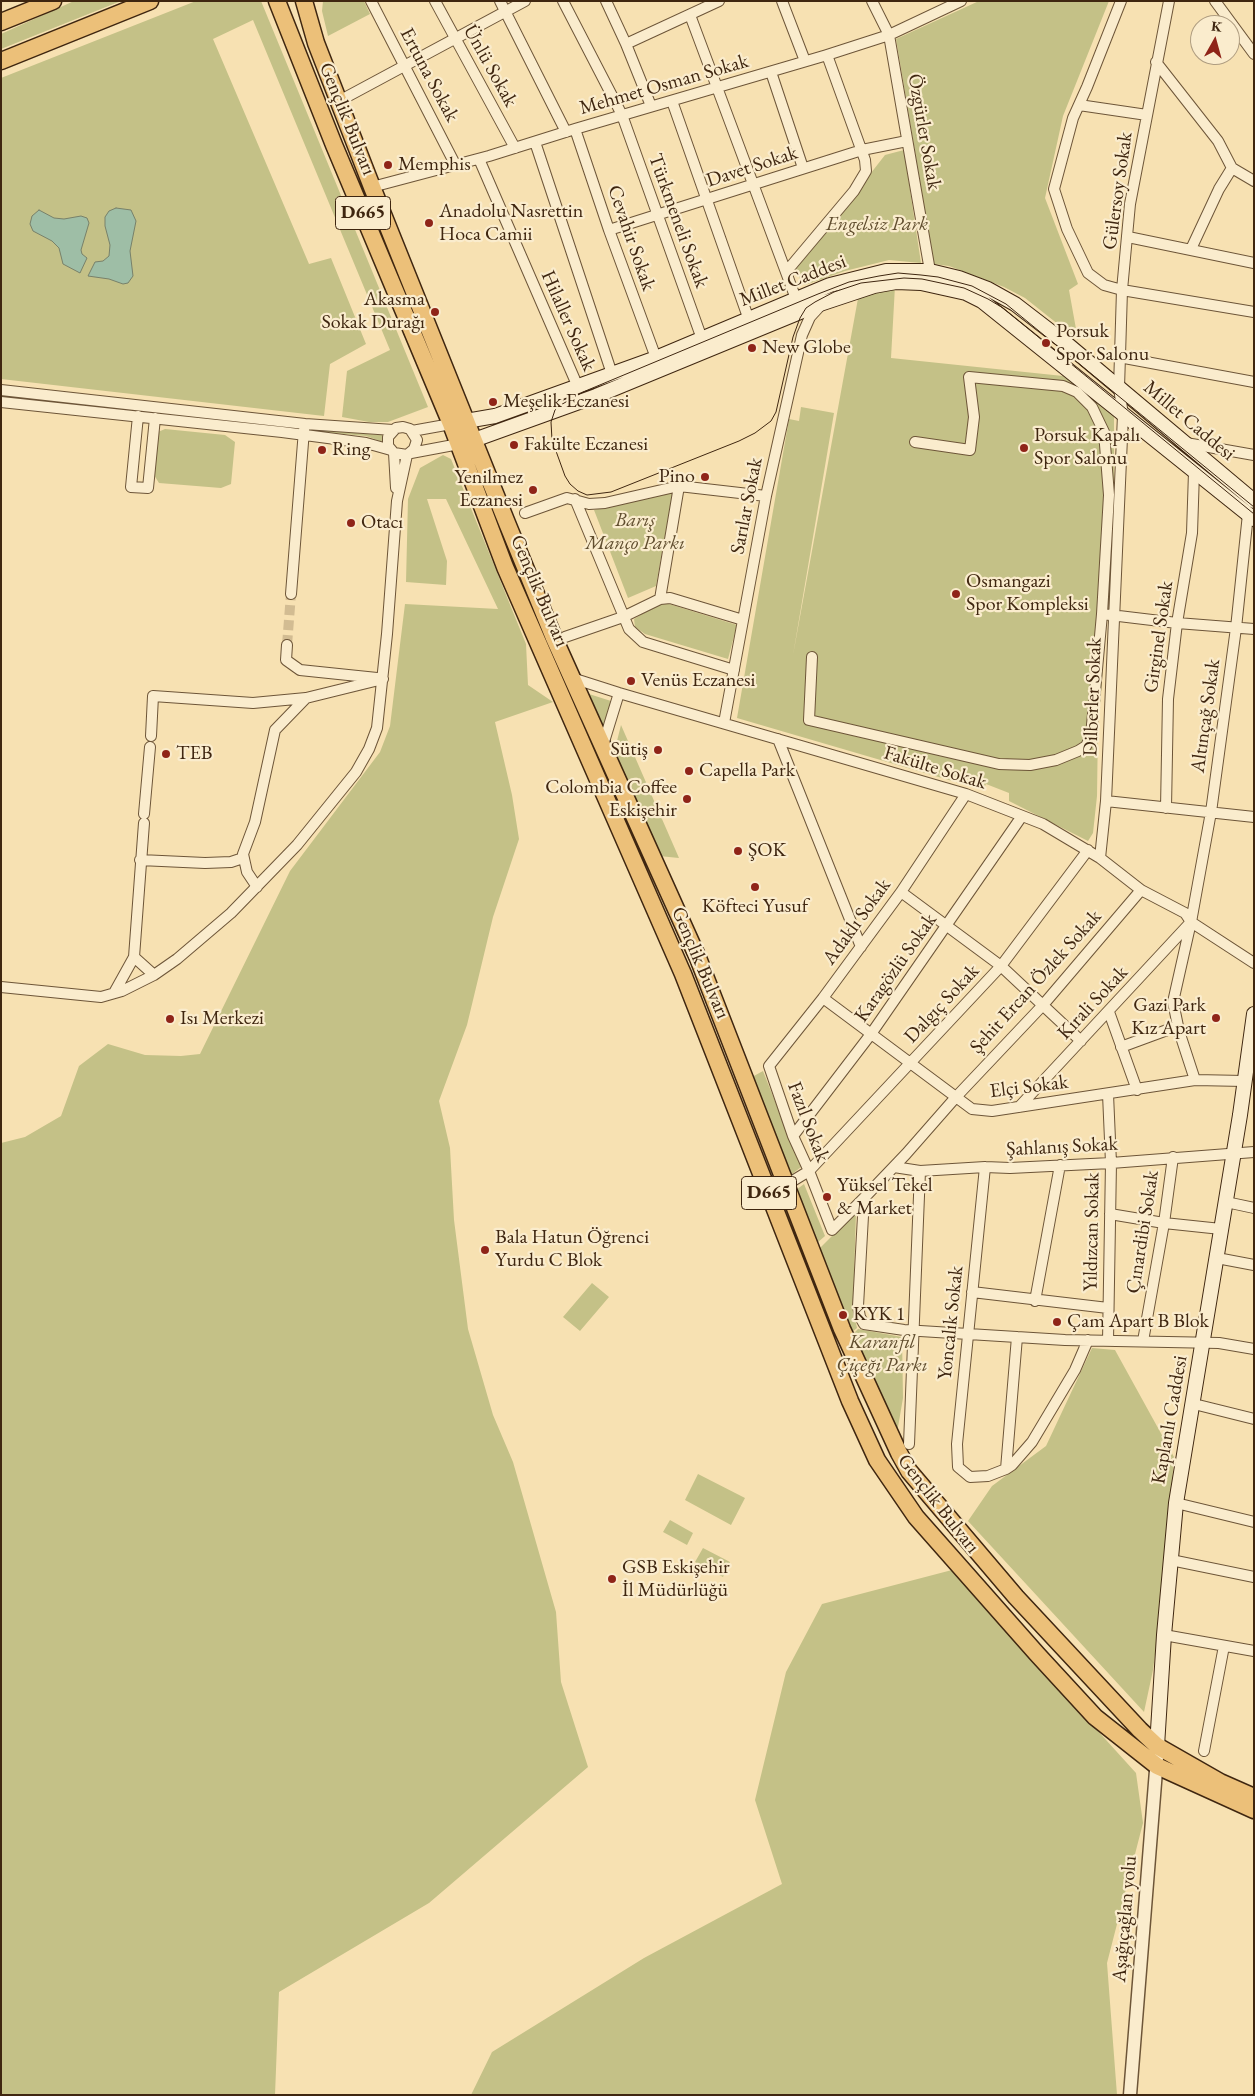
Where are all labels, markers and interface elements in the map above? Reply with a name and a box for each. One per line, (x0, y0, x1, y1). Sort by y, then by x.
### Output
north arrow (1190, 15, 1240, 65)
text: K (1210, 17, 1223, 36)
street label: Ünlü Sokak (458, 21, 522, 111)
street label: Ertuna Sokak (394, 24, 464, 126)
street label: Mehmet Osman Sokak (577, 49, 751, 121)
street label: Gençlik Bulvarı (314, 59, 380, 179)
street label: Özgürler Sokak (902, 72, 946, 192)
street label: Gülersoy Sokak (1098, 131, 1138, 251)
street label: Davet Sokak (703, 141, 801, 193)
street label: Türkmeneli Sokak (643, 151, 713, 291)
place label: Memphis (398, 153, 471, 177)
marker: Memphis (382, 159, 394, 171)
street label: Cevahir Sokak (602, 182, 660, 294)
road number: D665 (336, 197, 390, 230)
place label: Anadolu Nasrettin Hoca Camii (439, 200, 583, 247)
park label: Engelsiz Park (826, 213, 928, 237)
marker: Anadolu Nasrettin Hoca Camii (423, 217, 435, 229)
street label: Millet Caddesi (736, 250, 850, 312)
street label: Hilaller Sokak (535, 267, 601, 375)
place label: Akasma Sokak Durağı (321, 288, 425, 335)
marker: Akasma Sokak Durağı (429, 306, 441, 318)
place label: Porsuk Spor Salonu (1056, 320, 1149, 367)
place label: New Globe (762, 336, 851, 360)
marker: Porsuk Spor Salonu (1040, 337, 1052, 349)
marker: New Globe (746, 342, 758, 354)
street label: Millet Caddesi (1138, 376, 1240, 466)
place label: Meşelik Eczanesi (503, 390, 629, 414)
marker: Meşelik Eczanesi (487, 396, 499, 408)
place label: Porsuk Kapalı Spor Salonu (1034, 424, 1140, 471)
place label: Fakülte Eczanesi (524, 433, 648, 457)
place label: Ring (332, 438, 370, 462)
marker: Fakülte Eczanesi (508, 439, 520, 451)
marker: Porsuk Kapalı Spor Salonu (1018, 442, 1030, 454)
marker: Ring (316, 444, 328, 456)
street label: Sarılar Sokak (726, 456, 768, 556)
place label: Pino (659, 465, 695, 489)
place label: Yenilmez Eczanesi (454, 466, 523, 513)
marker: Pino (699, 471, 711, 483)
marker: Yenilmez Eczanesi (527, 484, 539, 496)
park label: Barış Manço Parkı (585, 509, 685, 556)
place label: Otacı (361, 511, 403, 535)
marker: Otacı (345, 517, 357, 529)
street label: Gençlik Bulvarı (505, 531, 573, 651)
place label: Osmangazi Spor Kompleksi (966, 570, 1089, 617)
street label: Girginel Sokak (1139, 580, 1179, 694)
marker: Osmangazi Spor Kompleksi (950, 588, 962, 600)
street label: Dilberler Sokak (1079, 637, 1107, 757)
street label: Altınçağ Sokak (1186, 658, 1226, 774)
place label: Venüs Eczanesi (641, 669, 755, 693)
marker: Venüs Eczanesi (625, 675, 637, 687)
place label: Sütiş (611, 738, 648, 762)
street label: Fakülte Sokak (881, 741, 989, 795)
place label: TEB (176, 742, 212, 766)
marker: Sütiş (652, 744, 664, 756)
marker: TEB (160, 748, 172, 760)
place label: Capella Park (699, 759, 795, 783)
marker: Capella Park (683, 765, 695, 777)
place label: Colombia Coffee Eskişehir (545, 776, 677, 823)
marker: Colombia Coffee Eskişehir (681, 793, 693, 805)
place label: ŞOK (748, 839, 786, 863)
marker: ŞOK (732, 845, 744, 857)
street label: Adaklı Sokak (818, 874, 896, 970)
marker: Köfteci Yusuf (749, 881, 761, 893)
place label: Köfteci Yusuf (702, 895, 808, 919)
street label: Gençlik Bulvarı (666, 903, 734, 1023)
street label: Şehit Ercan Özlek Sokak (965, 905, 1107, 1059)
street label: Karagözlü Sokak (850, 909, 942, 1027)
street label: Dalgıç Sokak (899, 960, 985, 1048)
street label: Kırali Sokak (1053, 961, 1133, 1045)
place label: Gazi Park Kız Apart (1131, 994, 1206, 1041)
place label: Isı Merkezi (180, 1007, 264, 1031)
marker: Gazi Park Kız Apart (1210, 1012, 1222, 1024)
marker: Isı Merkezi (164, 1013, 176, 1025)
street label: Elçi Sokak (988, 1070, 1070, 1104)
street label: Fazıl Sokak (782, 1078, 834, 1166)
street label: Şahlanış Sokak (1005, 1132, 1119, 1162)
street label: Çınardibi Sokak (1121, 1169, 1165, 1295)
street label: Yıldızcan Sokak (1079, 1172, 1105, 1292)
place label: Yüksel Tekel & Market (837, 1174, 933, 1221)
road number: D665 (742, 1176, 796, 1210)
marker: Yüksel Tekel & Market (821, 1191, 833, 1203)
place label: Bala Hatun Öğrenci Yurdu C Blok (495, 1226, 649, 1273)
marker: Bala Hatun Öğrenci Yurdu C Blok (479, 1244, 491, 1256)
street label: Yoncalık Sokak (933, 1265, 969, 1381)
place label: KYK 1 (853, 1303, 905, 1327)
marker: KYK 1 (837, 1309, 849, 1321)
place label: Çam Apart B Blok (1067, 1310, 1209, 1334)
marker: Çam Apart B Blok (1051, 1316, 1063, 1328)
park label: Karanfil Çiçeği Parkı (836, 1331, 928, 1378)
street label: Kaplanlı Caddesi (1147, 1354, 1193, 1486)
street label: Gençlik Bulvarı (892, 1450, 984, 1558)
place label: GSB Eskişehir İl Müdürlüğü (622, 1556, 730, 1603)
marker: GSB Eskişehir İl Müdürlüğü (606, 1573, 618, 1585)
street label: Aşağıçağlan yolu (1108, 1855, 1142, 1983)

